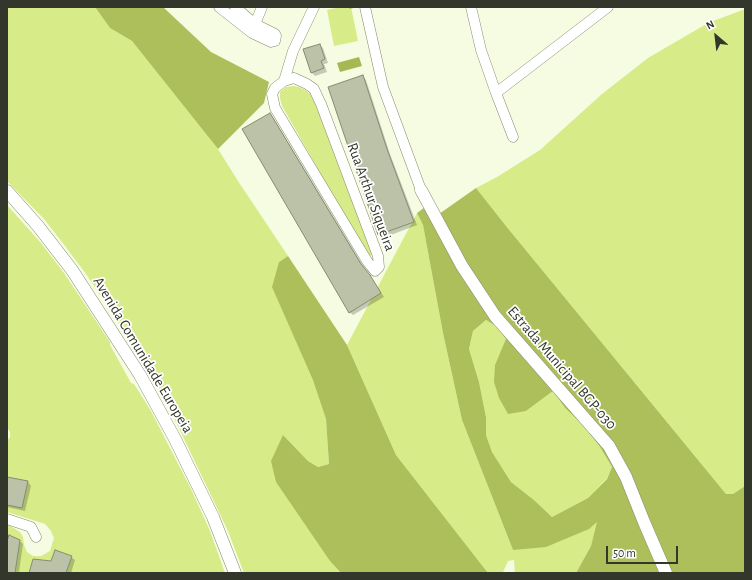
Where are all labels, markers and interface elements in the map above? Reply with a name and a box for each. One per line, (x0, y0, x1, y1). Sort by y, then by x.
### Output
north arrow (696, 16, 736, 56)
text: N (704, 18, 716, 32)
street label: Rua Arthur Siqueira (343, 140, 399, 254)
street label: Avenida Comunidade Europeia (89, 274, 197, 436)
street label: Estrada Municipal BGP-030 (504, 303, 620, 433)
scale bar (608, 538, 680, 564)
text: 50 m (613, 547, 636, 559)

